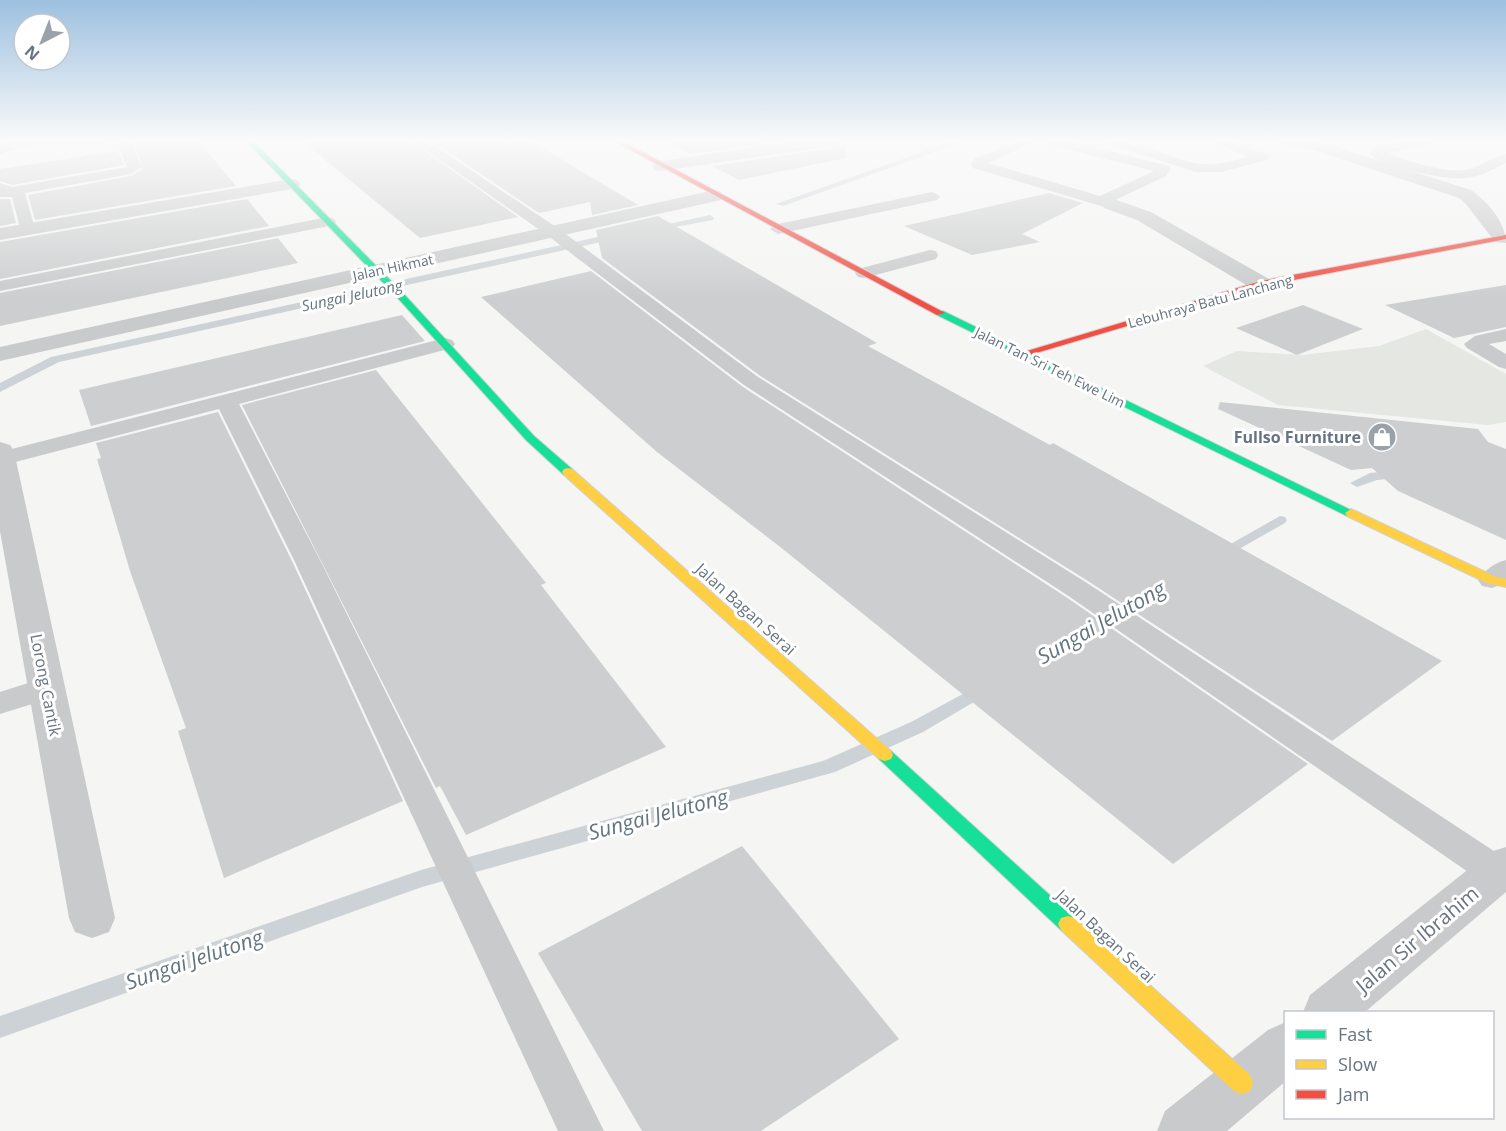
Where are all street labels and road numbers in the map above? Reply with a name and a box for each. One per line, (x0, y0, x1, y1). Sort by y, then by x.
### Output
street label: Jalan Hikmat (349, 249, 435, 285)
street label: Lebuhraya Batu Lanchang (1126, 270, 1295, 332)
street label: Jalan Tan Sri Teh Ewe Lim (970, 321, 1128, 412)
street label: Jalan Bagan Serai (690, 557, 801, 660)
street label: Lorong Cantik (25, 632, 67, 739)
street label: Jalan Sir Ibrahim (1348, 880, 1484, 1000)
street label: Jalan Bagan Serai (1050, 883, 1160, 988)

